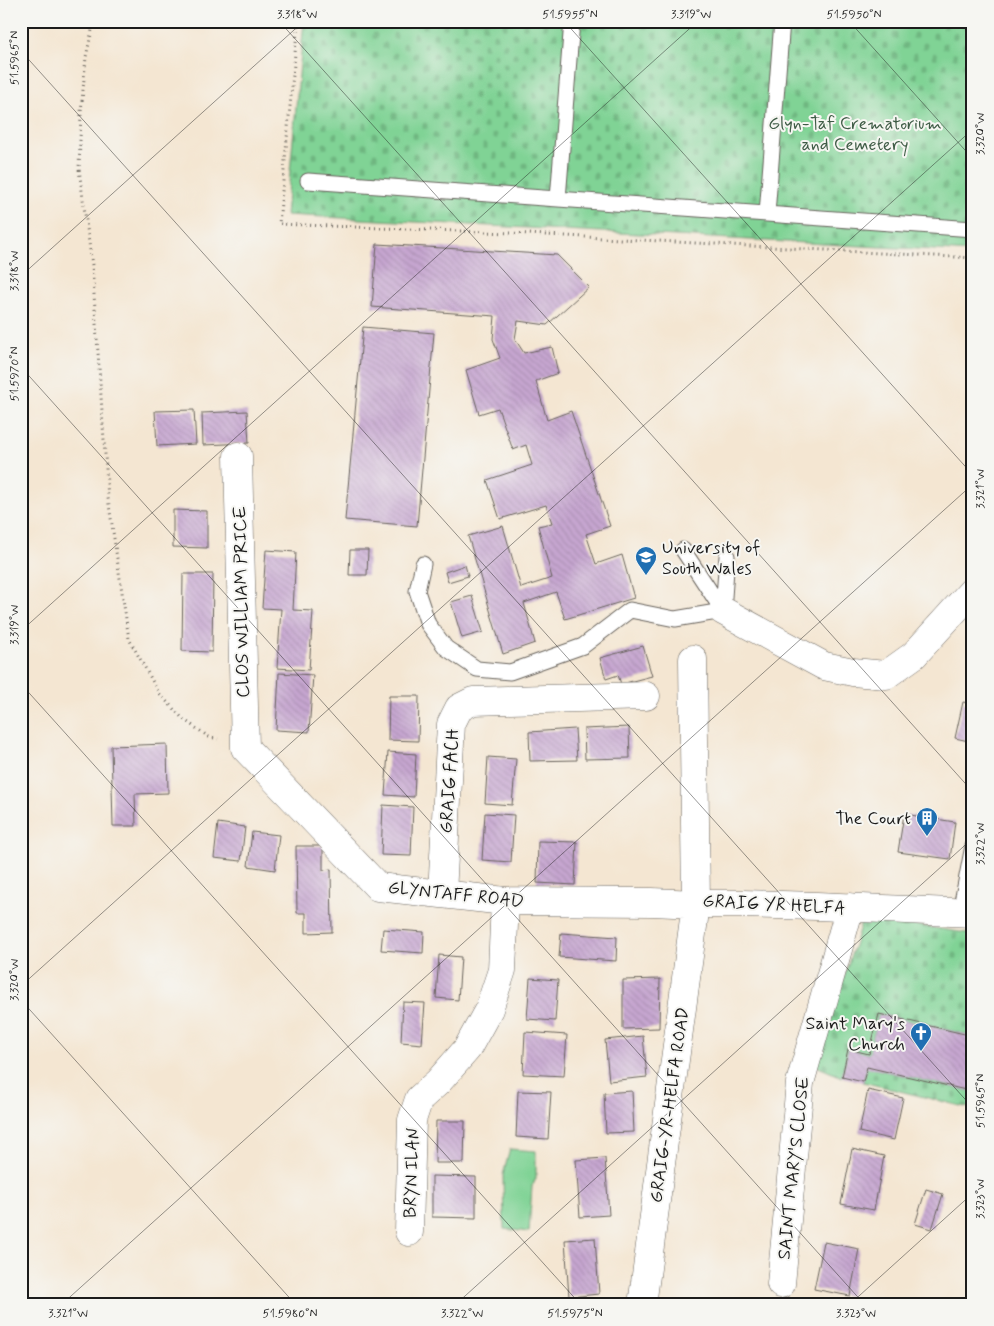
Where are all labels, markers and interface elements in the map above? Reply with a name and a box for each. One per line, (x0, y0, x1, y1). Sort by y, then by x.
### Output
text: 3.318°W (277, 7, 317, 23)
text: 51.5955°N (542, 7, 598, 23)
text: 3.319°W (671, 7, 711, 23)
text: 51.5950°N (827, 7, 881, 23)
text: 51.5965°N (7, 31, 23, 85)
park label: Glyn-Taf Crematorium and Cemetery (768, 112, 942, 157)
text: 3.320°W (973, 113, 989, 155)
text: 3.318°W (7, 251, 23, 291)
text: 51.5970°N (7, 347, 23, 402)
text: 3.321°W (973, 469, 989, 509)
street label: CLOS WILLIAM PRICE (228, 506, 256, 698)
place label: University of South Wales (662, 536, 760, 581)
school or university icon: University of South Wales (634, 545, 658, 576)
text: 3.319°W (7, 605, 23, 645)
street label: GRAIG FACH (434, 728, 466, 834)
building icon: The Court (915, 806, 939, 837)
place label: The Court (835, 807, 911, 831)
text: 3.322°W (973, 823, 989, 865)
street label: GLYNTAFF ROAD (387, 876, 525, 914)
street label: GRAIG YR HELFA (702, 889, 846, 921)
text: 3.320°W (7, 959, 23, 1001)
street label: GRAIG-YR-HELFA ROAD (644, 1006, 696, 1204)
place label: Saint Mary's Church (806, 1012, 905, 1057)
church icon: Saint Mary's Church (909, 1021, 933, 1052)
text: 51.5965°N (973, 1074, 989, 1128)
street label: SAINT MARY'S CLOSE (772, 1075, 816, 1261)
street label: BRYN ILAN (398, 1127, 426, 1219)
text: 3.323°W (973, 1179, 989, 1219)
text: 3.321°W (48, 1306, 88, 1322)
text: 51.5980°N (263, 1306, 317, 1322)
text: 3.322°W (441, 1306, 483, 1322)
text: 51.5975°N (547, 1306, 603, 1322)
text: 3.323°W (836, 1306, 876, 1322)

